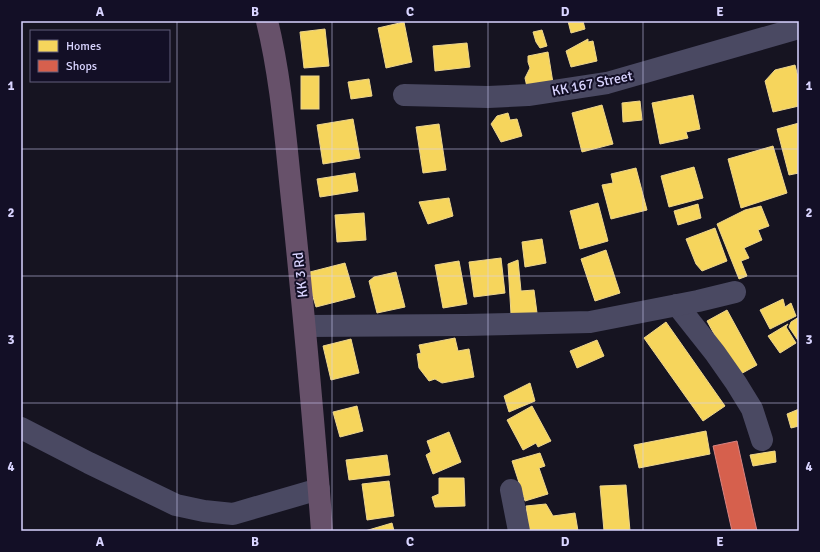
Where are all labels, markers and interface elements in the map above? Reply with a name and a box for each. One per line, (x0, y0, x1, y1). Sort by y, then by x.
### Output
text: A (96, 4, 105, 20)
text: B (251, 4, 259, 20)
text: C (406, 4, 414, 20)
text: D (561, 4, 570, 20)
text: E (716, 4, 724, 20)
legend (30, 30, 170, 82)
text: Homes (66, 39, 101, 54)
text: Shops (66, 59, 97, 74)
street label: KK 167 Street (550, 67, 634, 100)
text: 1 (7, 78, 15, 94)
text: 1 (805, 78, 813, 94)
text: 2 (7, 205, 15, 221)
text: 2 (805, 205, 813, 221)
street label: KK 3 Rd (290, 251, 311, 299)
text: 3 (7, 332, 15, 348)
text: 3 (805, 332, 813, 348)
text: 4 (7, 459, 15, 475)
text: 4 (805, 459, 813, 475)
text: A (96, 534, 105, 550)
text: B (251, 534, 259, 550)
text: C (406, 534, 414, 550)
text: D (561, 534, 570, 550)
text: E (716, 534, 724, 550)

